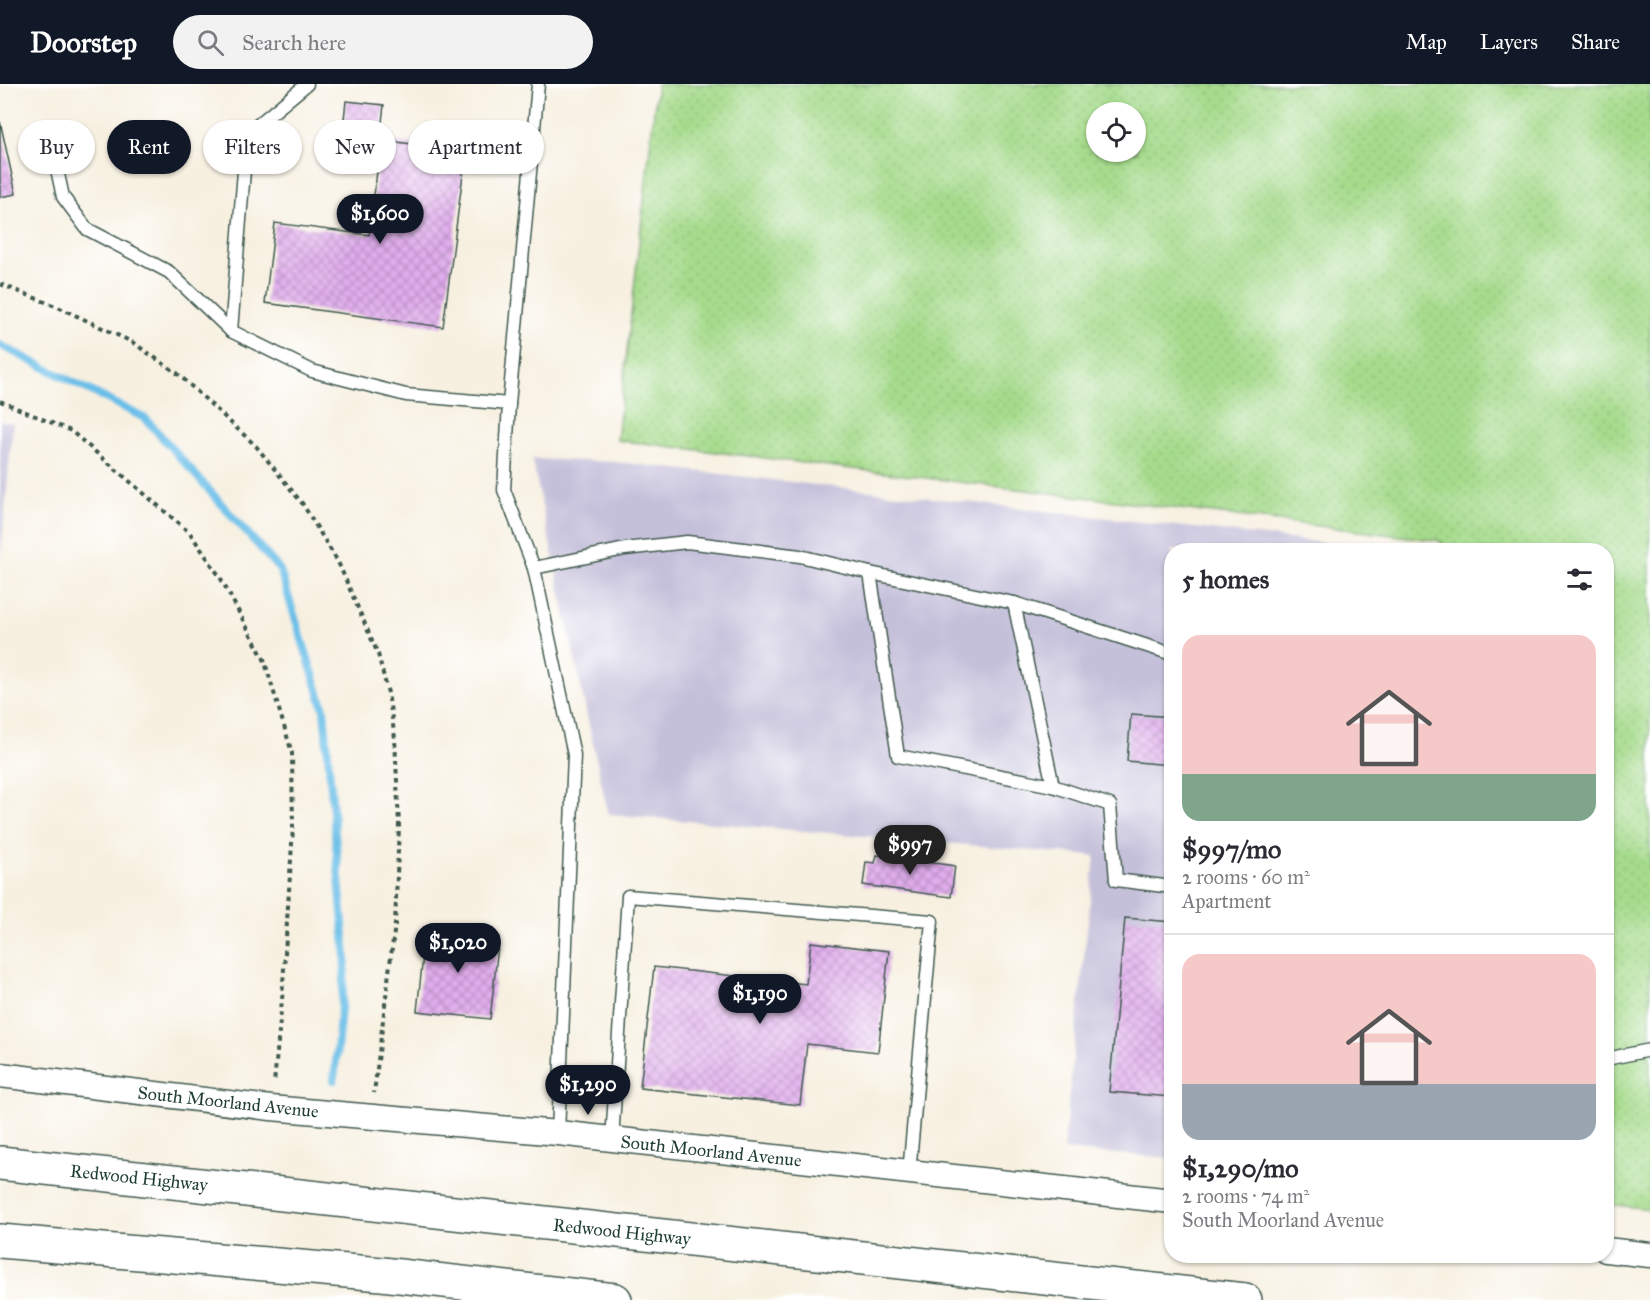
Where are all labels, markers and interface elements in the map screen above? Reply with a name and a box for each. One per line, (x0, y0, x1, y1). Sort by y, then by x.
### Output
search box (173, 15, 593, 69)
text: Doorstep (30, 25, 137, 60)
icon: search (194, 26, 227, 59)
text: Search here (242, 29, 346, 56)
text: Map (1406, 29, 1447, 55)
text: Layers (1480, 29, 1538, 55)
text: Share (1571, 29, 1620, 55)
map controls (1086, 102, 1146, 162)
button: locate (1086, 102, 1146, 162)
chip: Buy (18, 120, 95, 174)
chip: Rent (107, 120, 191, 174)
chip: Filters (203, 120, 302, 174)
chip: New (314, 120, 396, 174)
chip: Apartment (408, 120, 544, 174)
pin: $1,600 (331, 194, 429, 245)
text: $1,600 (351, 201, 409, 225)
text: 5 homes (1182, 563, 1269, 595)
icon: filters (1563, 563, 1596, 596)
icon: home (1335, 674, 1443, 782)
pin: $997 (874, 825, 946, 876)
text: $997 (888, 832, 932, 856)
text: $997/mo (1182, 833, 1281, 865)
text: 2 rooms · 60 m² (1182, 865, 1310, 889)
text: Apartment (1182, 889, 1271, 913)
pin: $1,020 (409, 923, 507, 974)
text: $1,020 (429, 930, 487, 954)
pin: $1,190 (711, 974, 809, 1025)
text: $1,190 (732, 981, 788, 1005)
icon: home (1335, 993, 1443, 1101)
pin: $1,290 (539, 1065, 637, 1116)
text: $1,290 (559, 1072, 617, 1096)
street label: South Moorland Avenue (136, 1082, 320, 1122)
street label: South Moorland Avenue (619, 1131, 803, 1171)
text: $1,290/mo (1182, 1152, 1299, 1184)
street label: Redwood Highway (69, 1160, 209, 1197)
text: 2 rooms · 74 m² (1182, 1184, 1309, 1208)
text: South Moorland Avenue (1182, 1208, 1384, 1232)
street label: Redwood Highway (552, 1214, 692, 1251)

